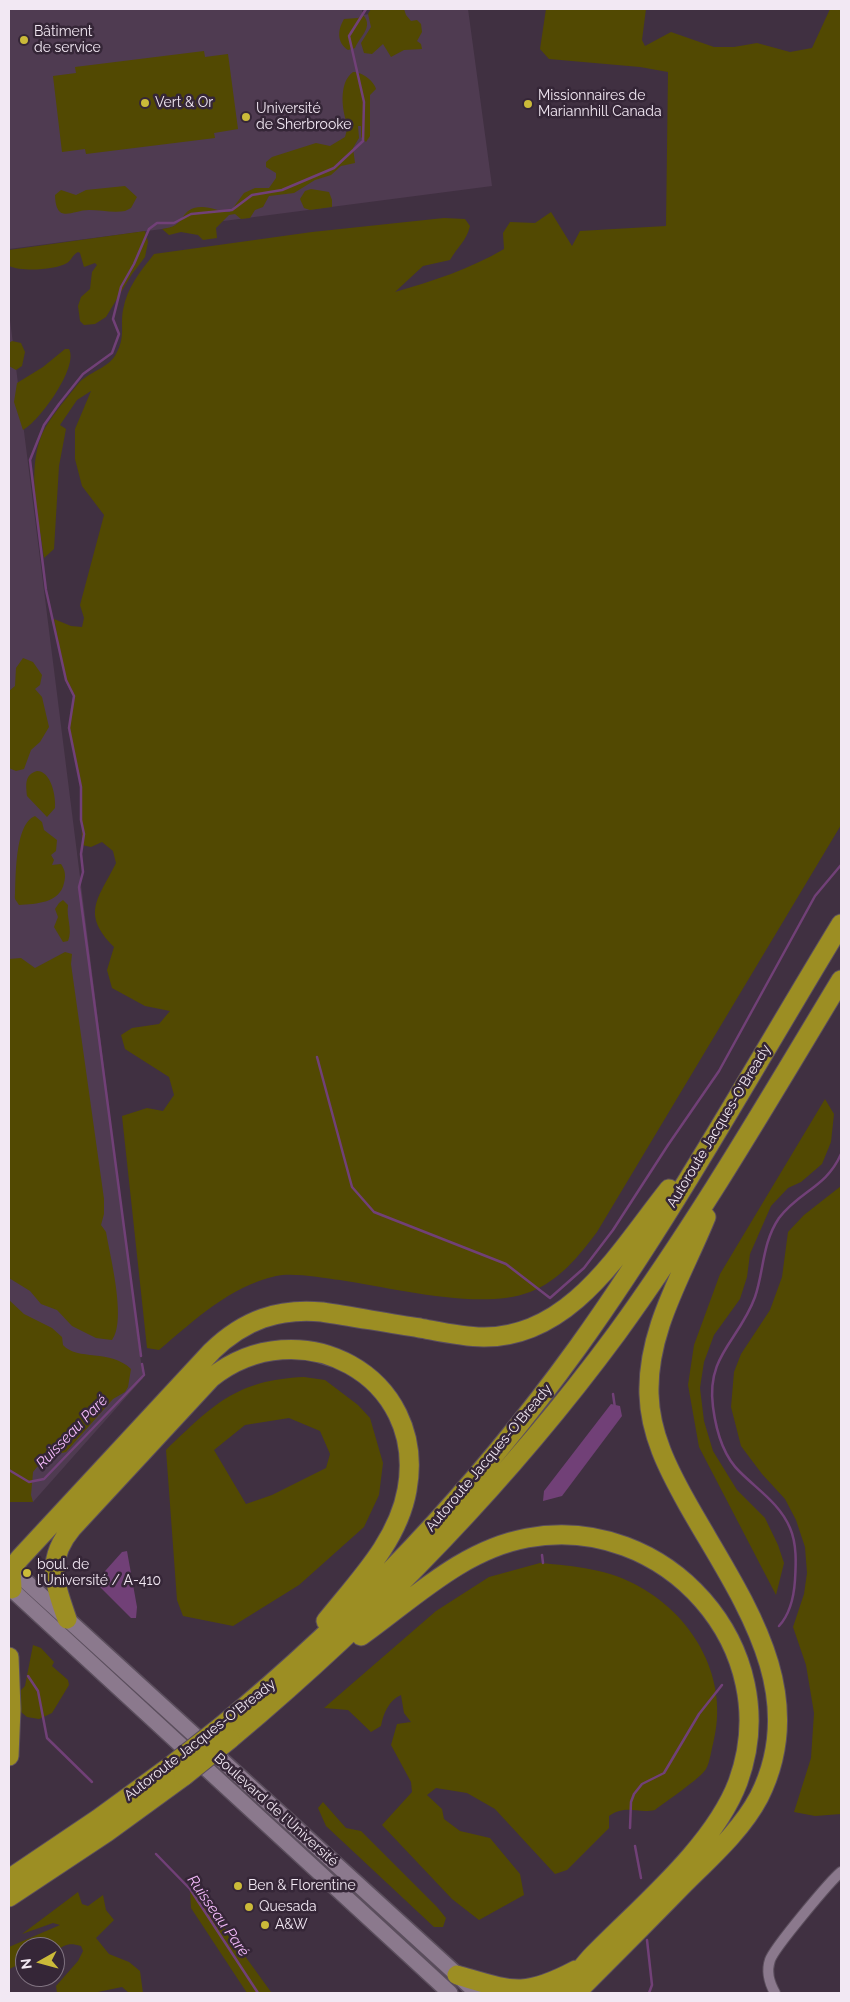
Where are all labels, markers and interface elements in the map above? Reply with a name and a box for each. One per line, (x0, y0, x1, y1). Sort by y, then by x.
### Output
place label: Bâtiment de service (34, 24, 101, 56)
marker: Bâtiment de service (18, 34, 30, 46)
place label: Missionnaires de Mariannhill Canada (538, 88, 662, 120)
place label: Vert & Or (155, 95, 213, 111)
marker: Vert & Or (139, 97, 151, 109)
marker: Missionnaires de Mariannhill Canada (522, 98, 534, 110)
place label: Université de Sherbrooke (256, 101, 352, 134)
marker: Université de Sherbrooke (240, 111, 252, 123)
street label: Autoroute Jacques-O'Bready (664, 1041, 774, 1211)
street label: Autoroute Jacques-O'Bready (422, 1381, 556, 1535)
water label: Ruisseau Paré (32, 1392, 112, 1472)
place label: boul. de l'Université / A-410 (37, 1557, 161, 1590)
marker: boul. de l'Université / A-410 (21, 1567, 33, 1579)
street label: Autoroute Jacques-O'Bready (121, 1676, 279, 1804)
street label: Boulevard de l'Université (210, 1750, 342, 1870)
water label: Ruisseau Paré (183, 1872, 253, 1960)
place label: Ben & Florentine (248, 1878, 356, 1894)
marker: Ben & Florentine (232, 1880, 244, 1892)
place label: Quesada (259, 1899, 317, 1915)
marker: Quesada (243, 1901, 255, 1913)
place label: A&W (275, 1917, 308, 1933)
marker: A&W (259, 1919, 271, 1931)
north arrow (15, 1937, 65, 1987)
text: N (18, 1957, 35, 1970)

